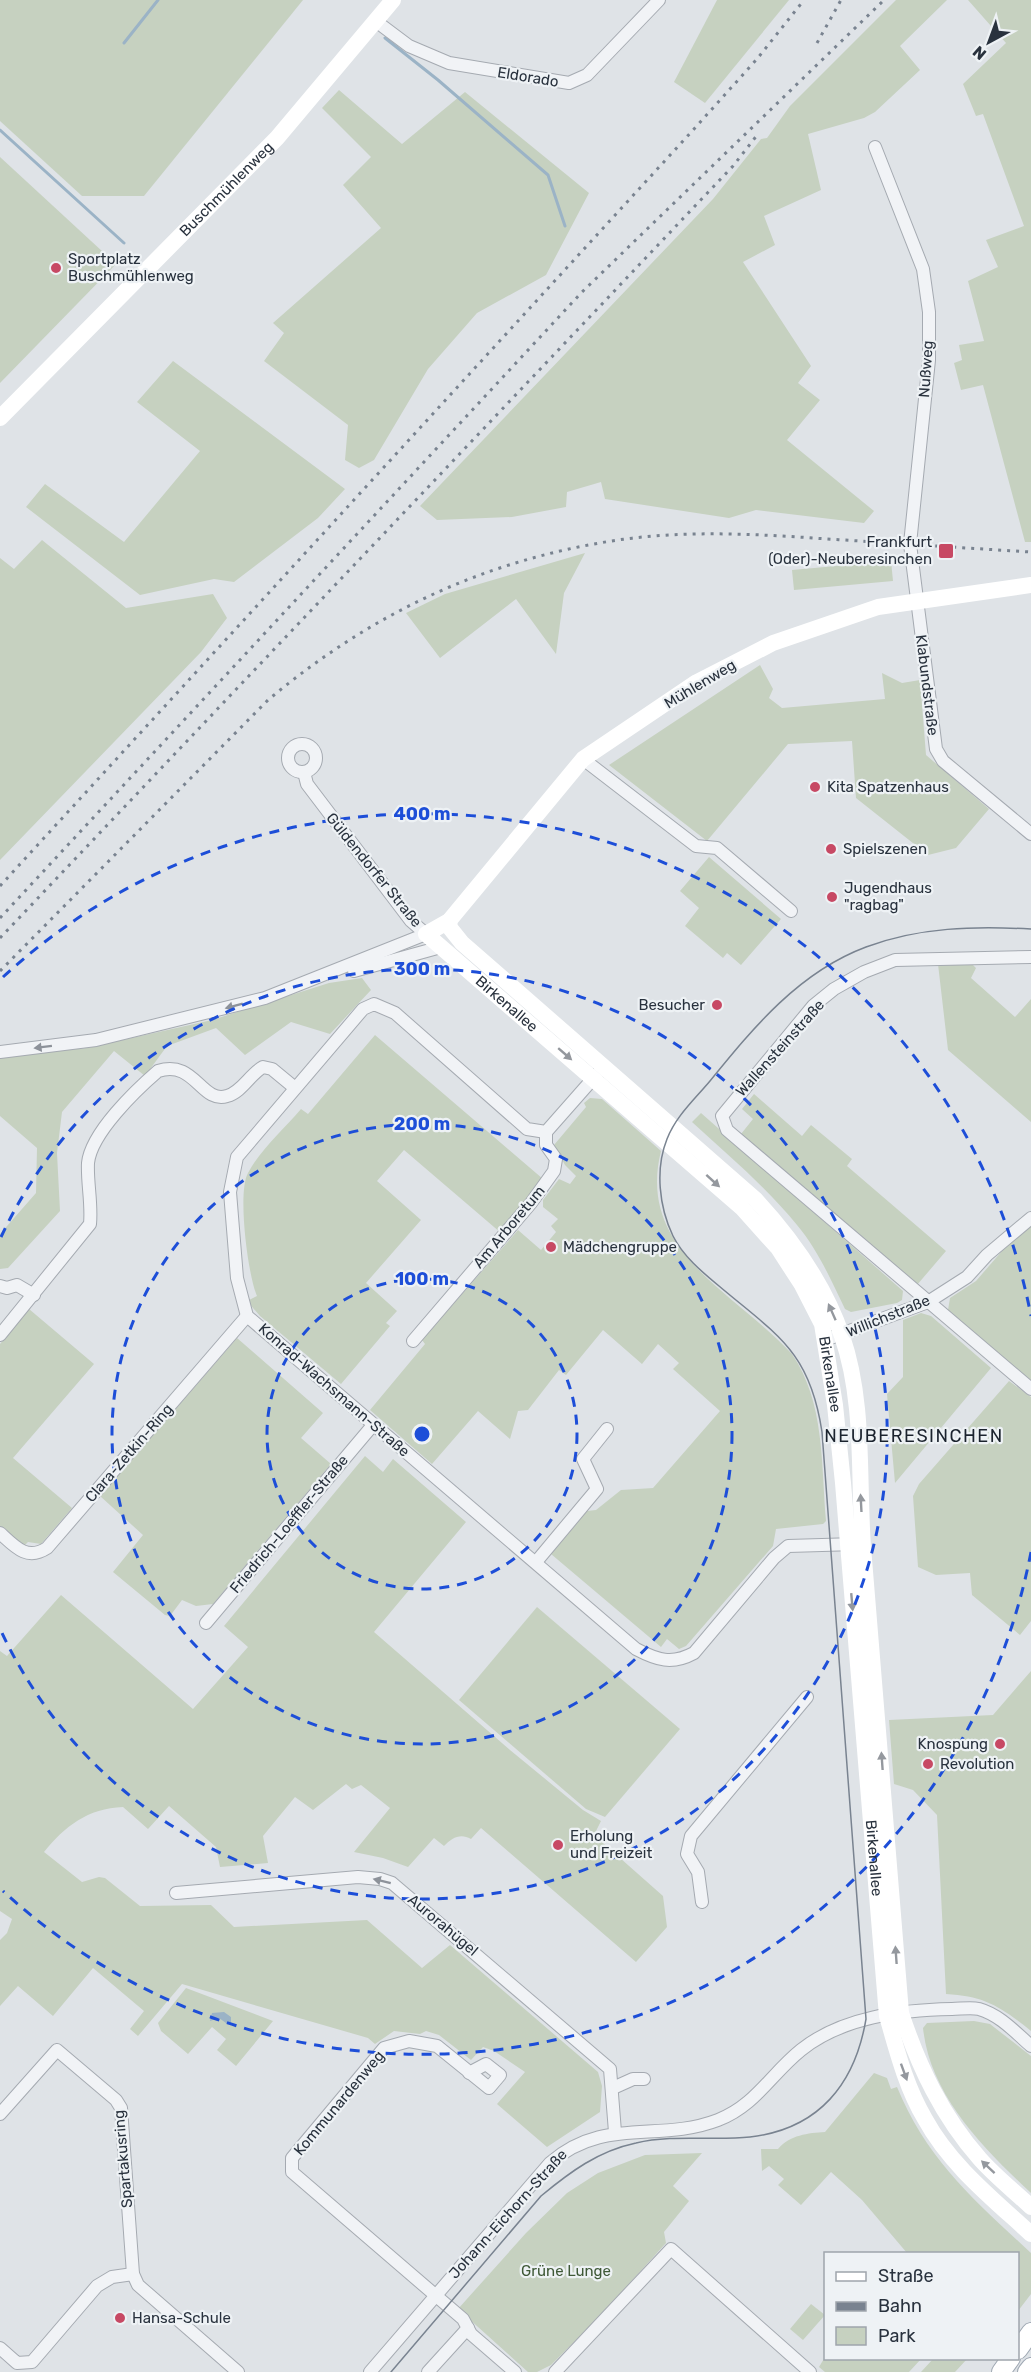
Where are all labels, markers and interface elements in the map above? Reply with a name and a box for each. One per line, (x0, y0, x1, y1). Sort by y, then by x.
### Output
north arrow (959, 12, 1019, 72)
text: N (969, 42, 990, 64)
street label: Eldorado (496, 63, 560, 91)
street label: Buschmühlenweg (176, 138, 277, 240)
place label: Sportplatz Buschmühlenweg (68, 250, 194, 285)
marker: Sportplatz Buschmühlenweg (49, 261, 63, 275)
street label: Nußweg (915, 340, 937, 398)
place label: Frankfurt (Oder)-Neuberesinchen (768, 533, 932, 568)
marker: Frankfurt (Oder)-Neuberesinchen (937, 542, 955, 560)
street label: Klabundstraße (912, 634, 942, 736)
street label: Mühlenweg (661, 656, 739, 712)
place label: Kita Spatzenhaus (827, 778, 949, 796)
marker: Kita Spatzenhaus (808, 780, 822, 794)
text: 400 m (393, 803, 451, 825)
street label: Güldendorfer Straße (322, 809, 426, 931)
place label: Spielszenen (843, 840, 927, 858)
marker: Spielszenen (824, 842, 838, 856)
place label: Jugendhaus "ragbag" (844, 879, 932, 914)
marker: Jugendhaus "ragbag" (825, 890, 839, 904)
text: 300 m (394, 958, 450, 980)
street label: Birkenallee (472, 972, 542, 1036)
place label: Besucher (638, 996, 705, 1014)
street label: Wallensteinstraße (732, 996, 828, 1100)
marker: Besucher (710, 998, 724, 1012)
one-way arrow (225, 1002, 243, 1011)
one-way arrow (34, 1042, 53, 1051)
one-way arrow (557, 1048, 573, 1061)
text: 200 m (394, 1113, 450, 1135)
one-way arrow (705, 1174, 720, 1187)
street label: Am Arboretum (469, 1182, 549, 1272)
place label: Mädchengruppe (563, 1238, 677, 1256)
marker: Mädchengruppe (544, 1240, 558, 1254)
text: 100 m (395, 1268, 449, 1290)
street label: Willichstraße (844, 1291, 932, 1341)
one-way arrow (827, 1303, 837, 1321)
street label: Konrad-Wachsmann-Straße (255, 1320, 413, 1460)
street label: Birkenallee (815, 1335, 845, 1413)
street label: Clara-Zetkin-Ring (81, 1400, 177, 1506)
centre of rings (412, 1424, 432, 1444)
district label: NEUBERESINCHEN (824, 1425, 1004, 1447)
street label: Friedrich-Loeffler-Straße (226, 1451, 352, 1597)
one-way arrow (857, 1494, 866, 1513)
one-way arrow (847, 1593, 857, 1612)
place label: Knospung (918, 1735, 988, 1753)
marker: Knospung (993, 1737, 1007, 1751)
one-way arrow (877, 1751, 886, 1770)
place label: Revolution (940, 1755, 1014, 1773)
marker: Revolution (921, 1757, 935, 1771)
street label: Birkenallee (862, 1819, 886, 1897)
place label: Erholung und Freizeit (570, 1827, 652, 1862)
marker: Erholung und Freizeit (551, 1838, 565, 1852)
one-way arrow (373, 1875, 391, 1885)
street label: Aurorahügel (404, 1890, 482, 1960)
one-way arrow (892, 1945, 901, 1964)
street label: Kommunardenweg (290, 2047, 388, 2159)
one-way arrow (899, 2063, 909, 2081)
street label: Spartakusring (110, 2109, 136, 2209)
street label: Johann-Eichorn-Straße (445, 2146, 571, 2282)
one-way arrow (981, 2161, 996, 2174)
legend (824, 2252, 1019, 2360)
park label: Grüne Lunge (521, 2262, 611, 2280)
text: Straße (878, 2265, 934, 2287)
text: Bahn (878, 2295, 922, 2317)
place label: Hansa-Schule (132, 2309, 231, 2327)
marker: Hansa-Schule (113, 2311, 127, 2325)
text: Park (878, 2325, 916, 2347)

